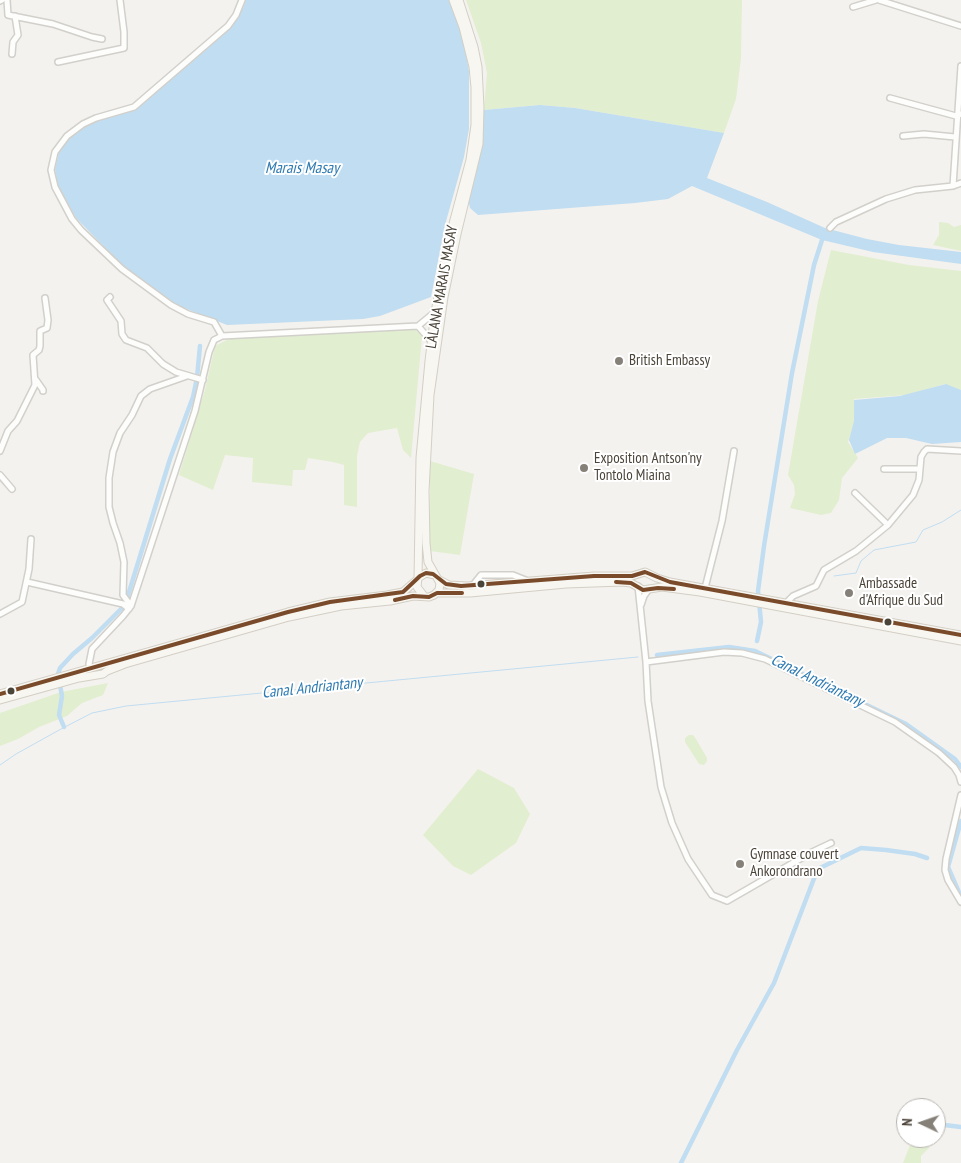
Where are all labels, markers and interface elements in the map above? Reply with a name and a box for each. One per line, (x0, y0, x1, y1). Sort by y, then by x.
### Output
water label: Marais Masay (265, 158, 339, 178)
street label: LÀLANA MARAIS MASAY (422, 224, 462, 350)
place label: British Embassy (629, 352, 710, 370)
marker: British Embassy (613, 355, 625, 367)
place label: Exposition Antson'ny Tontolo Miaina (594, 450, 702, 485)
marker: Exposition Antson'ny Tontolo Miaina (578, 462, 590, 474)
place label: Ambassade d'Afrique du Sud (859, 575, 943, 610)
unlabelled marker (476, 579, 486, 589)
marker: Ambassade d'Afrique du Sud (843, 587, 855, 599)
unlabelled marker (883, 617, 893, 627)
water label: Canal Andriantany (768, 650, 866, 712)
water label: Canal Andriantany (261, 673, 363, 703)
unlabelled marker (6, 686, 16, 696)
place label: Gymnase couvert Ankorondrano (750, 846, 838, 881)
marker: Gymnase couvert Ankorondrano (734, 858, 746, 870)
north arrow (896, 1098, 946, 1148)
text: N (898, 1118, 916, 1127)

